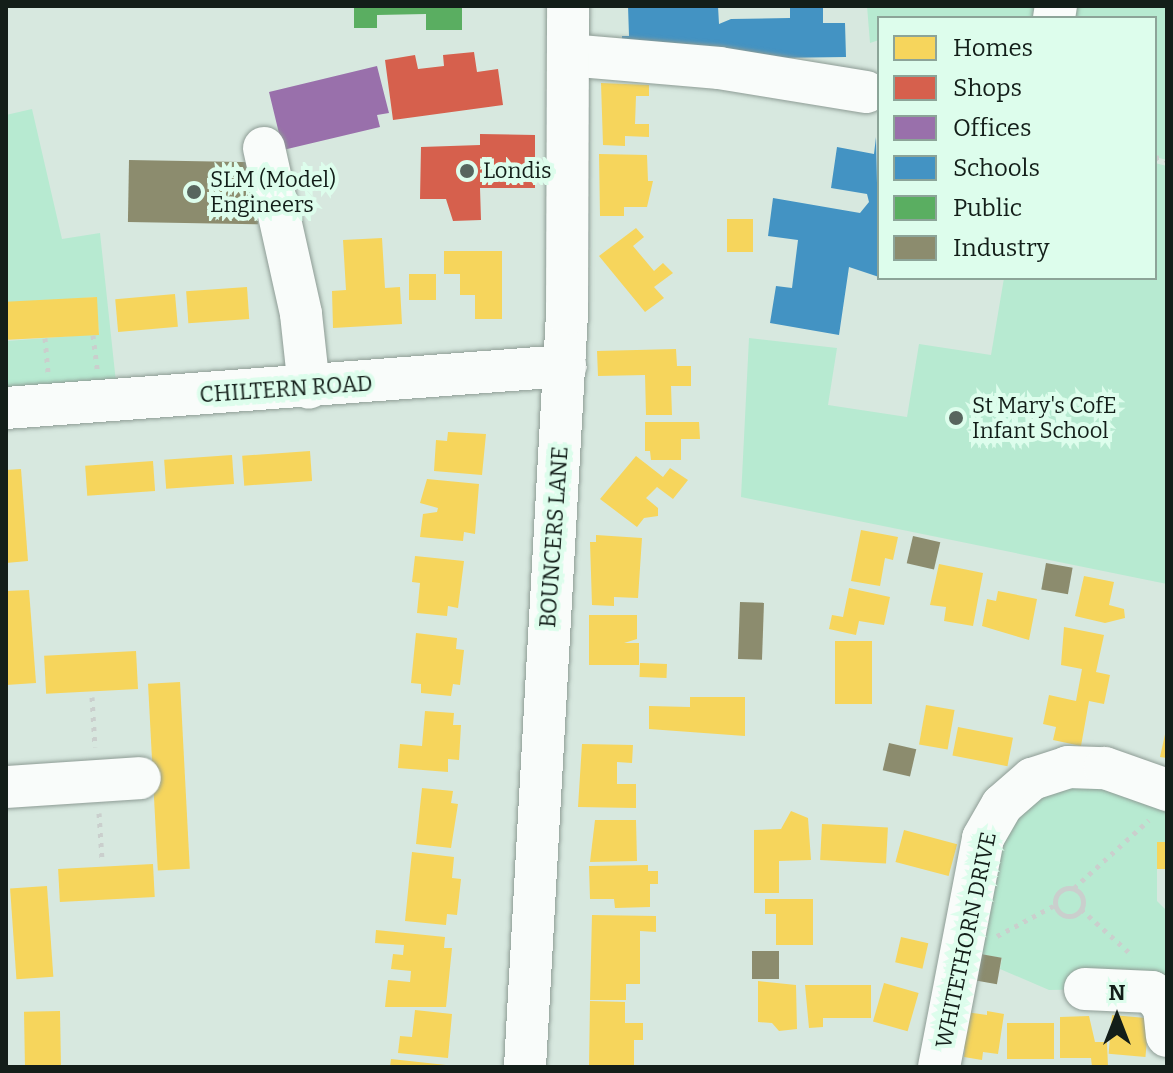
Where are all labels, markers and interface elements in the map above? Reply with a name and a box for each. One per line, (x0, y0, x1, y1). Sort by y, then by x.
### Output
legend (877, 16, 1157, 280)
text: Homes (953, 34, 1033, 62)
text: Shops (953, 74, 1022, 102)
text: Offices (953, 114, 1031, 142)
text: Schools (953, 154, 1040, 182)
place label: Londis (483, 158, 552, 184)
marker: Londis (458, 162, 476, 180)
place label: SLM (Model) Engineers (210, 166, 336, 218)
marker: SLM (Model) Engineers (185, 183, 203, 201)
text: Public (953, 194, 1022, 222)
text: Industry (953, 234, 1050, 262)
street label: CHILTERN ROAD (199, 370, 373, 408)
place label: St Mary's CofE Infant School (972, 392, 1117, 444)
marker: St Mary's CofE Infant School (947, 409, 965, 427)
street label: BOUNCERS LANE (534, 445, 574, 629)
street label: WHITETHORN DRIVE (930, 830, 1002, 1050)
north arrow (1077, 977, 1157, 1057)
text: N (1109, 979, 1125, 1006)

